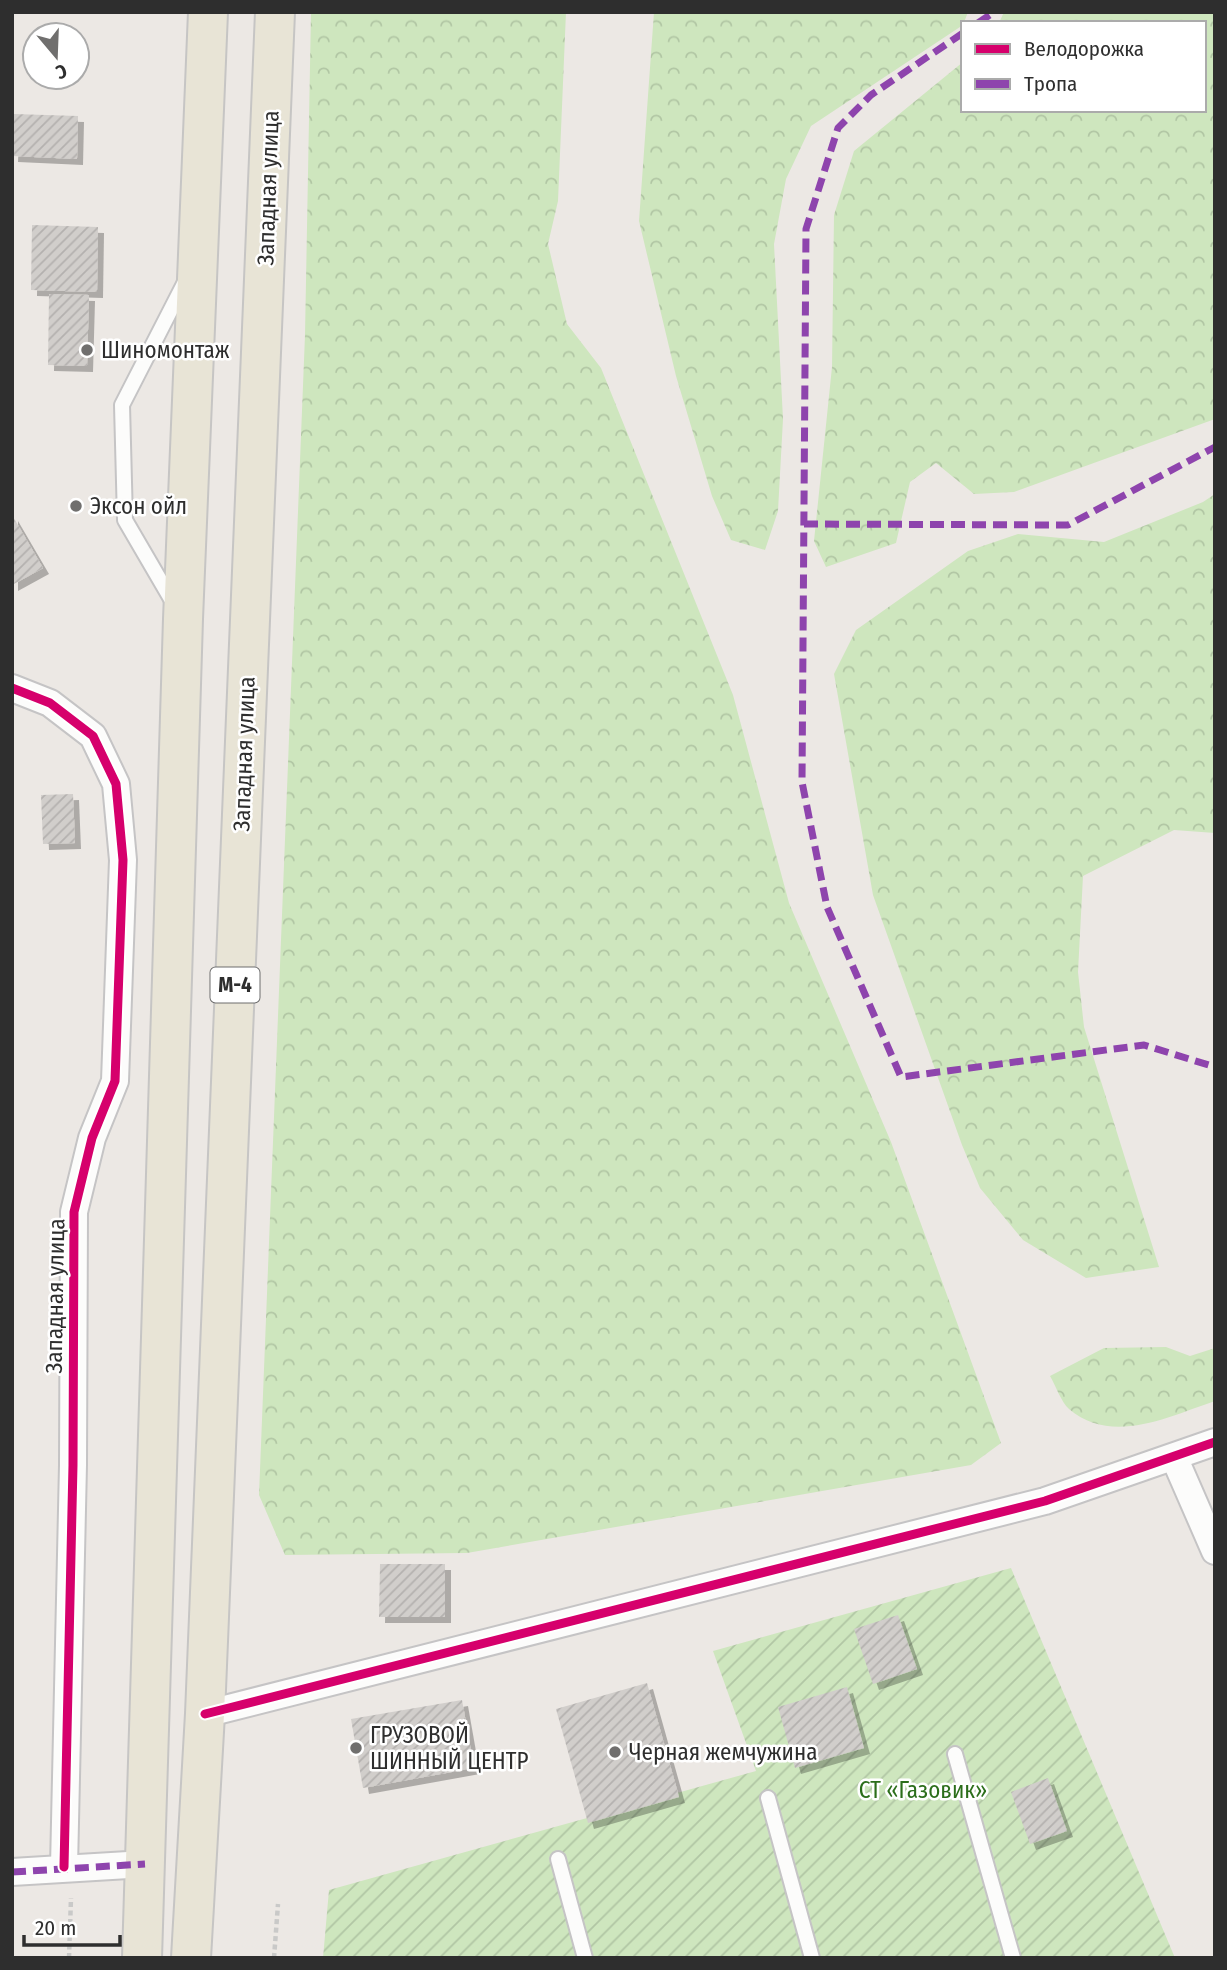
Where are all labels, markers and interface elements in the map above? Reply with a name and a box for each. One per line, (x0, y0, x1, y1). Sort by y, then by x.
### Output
north arrow (21, 21, 91, 91)
legend (961, 21, 1206, 112)
text: Велодорожка (1024, 36, 1144, 62)
text: С (53, 59, 70, 84)
text: Тропа (1024, 71, 1077, 97)
street label: Западная улица (251, 110, 285, 266)
place label: Шиномонтаж (101, 336, 230, 364)
marker: Шиномонтаж (79, 342, 95, 358)
place label: Эксон ойл (90, 492, 187, 520)
marker: Эксон ойл (68, 498, 84, 514)
street label: Западная улица (227, 676, 261, 832)
road number: М-4 (210, 968, 260, 1002)
street label: Западная улица (40, 1218, 70, 1374)
place label: ГРУЗОВОЙ ШИННЫЙ ЦЕНТР (370, 1721, 528, 1775)
place label: Черная жемчужина (629, 1738, 817, 1766)
marker: ГРУЗОВОЙ ШИННЫЙ ЦЕНТР (348, 1740, 364, 1756)
marker: Черная жемчужина (607, 1744, 623, 1760)
park label: СТ «Газовик» (859, 1776, 987, 1804)
scale bar (24, 1904, 121, 1948)
text: 20 m (35, 1915, 76, 1941)

